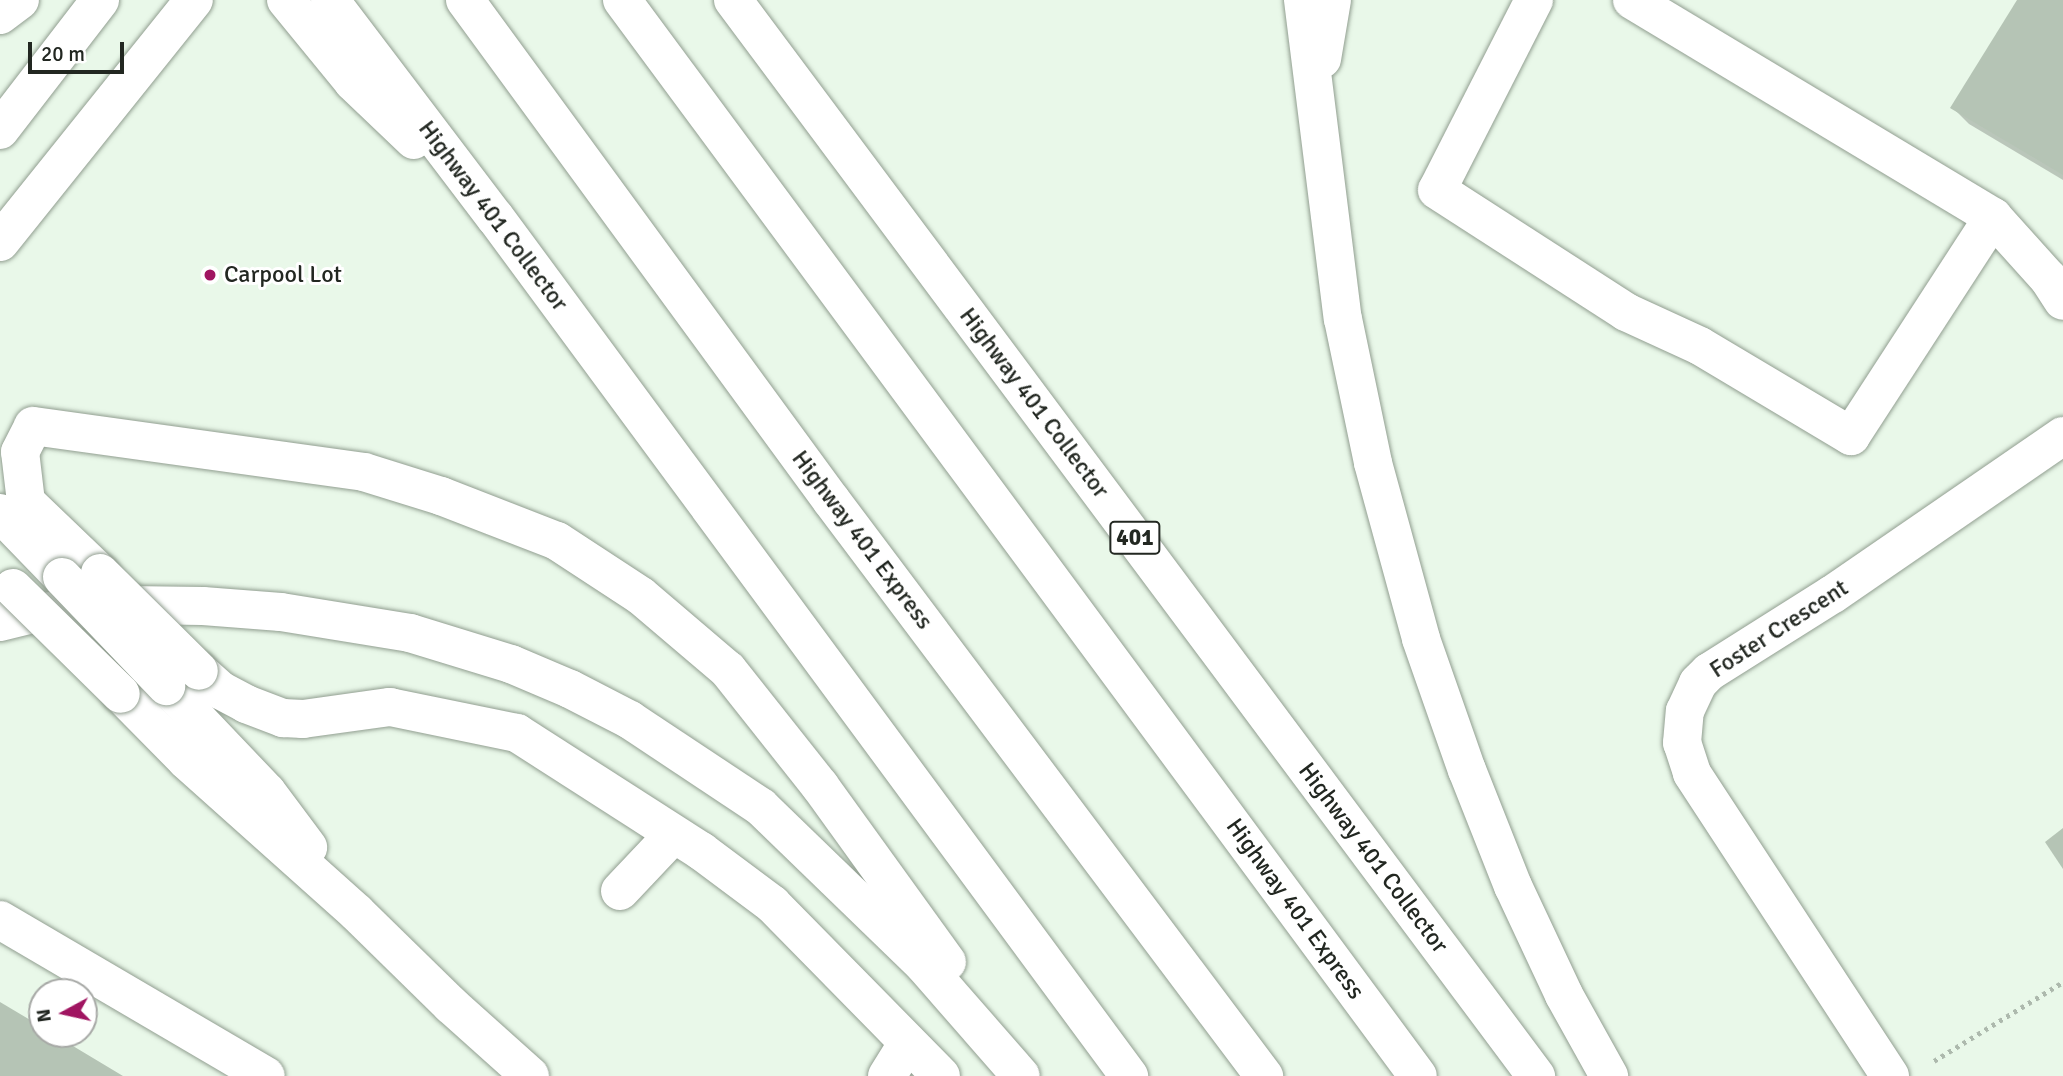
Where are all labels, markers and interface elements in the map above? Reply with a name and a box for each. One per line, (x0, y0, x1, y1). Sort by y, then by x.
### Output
scale bar (32, 28, 128, 72)
text: 20 m (41, 41, 85, 67)
street label: Highway 401 Collector (412, 115, 574, 317)
place label: Carpool Lot (224, 261, 342, 289)
marker: Carpool Lot (202, 267, 218, 283)
street label: Highway 401 Collector (953, 302, 1115, 504)
street label: Highway 401 Express (785, 445, 939, 635)
road number: 401 (1109, 518, 1161, 558)
street label: Foster Crescent (1704, 574, 1854, 684)
street label: Highway 401 Collector (1292, 757, 1454, 959)
street label: Highway 401 Express (1220, 813, 1370, 1005)
north arrow (28, 978, 98, 1048)
text: N (31, 1007, 57, 1024)

